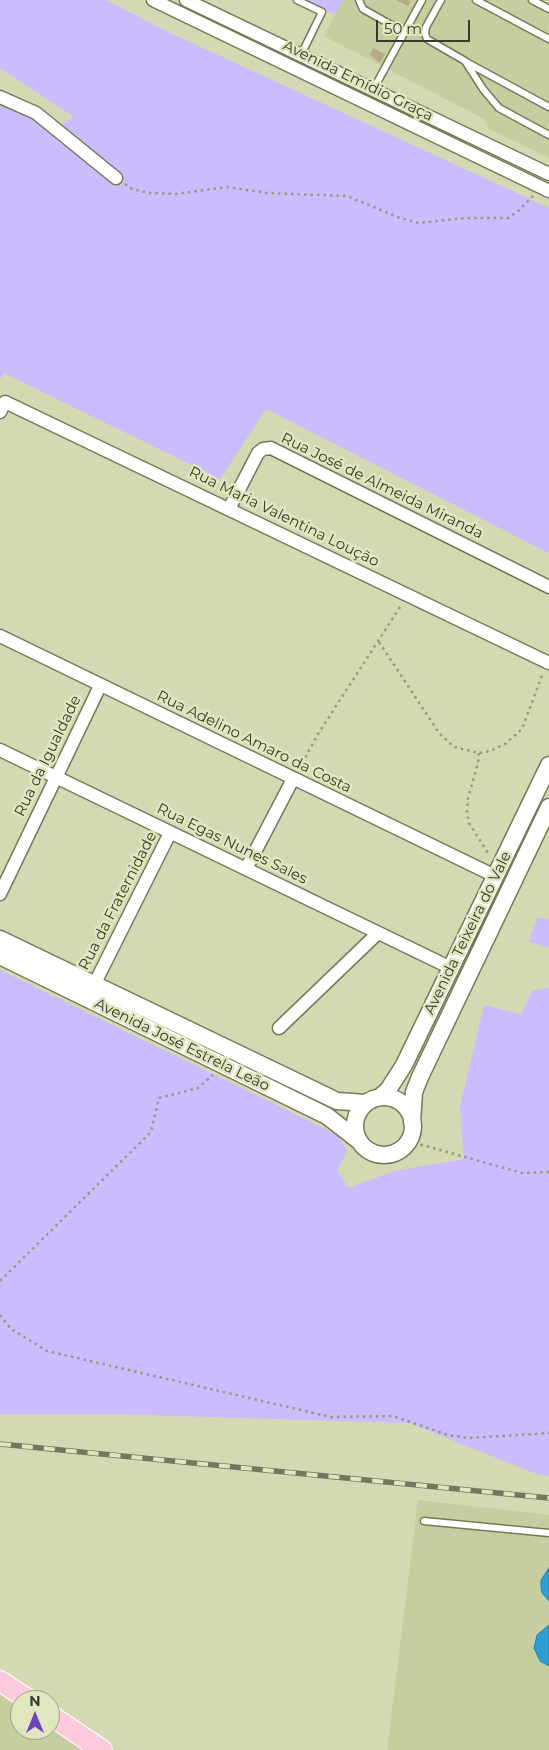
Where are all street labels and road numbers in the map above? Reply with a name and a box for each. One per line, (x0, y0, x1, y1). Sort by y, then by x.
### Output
street label: Avenida Emídio Graça (280, 37, 436, 125)
street label: Rua José de Almeida Miranda (278, 429, 486, 543)
street label: Rua Maria Valentina Loução (186, 463, 382, 571)
street label: Rua Adelino Amaro da Costa (154, 687, 354, 797)
street label: Rua da Igualdade (11, 692, 85, 820)
street label: Rua Egas Nunes Sales (154, 800, 310, 888)
street label: Rua da Fraternidade (75, 829, 161, 973)
street label: Avenida Teixeira do Vale (421, 848, 515, 1018)
street label: Avenida José Estrela Leão (92, 995, 272, 1095)

